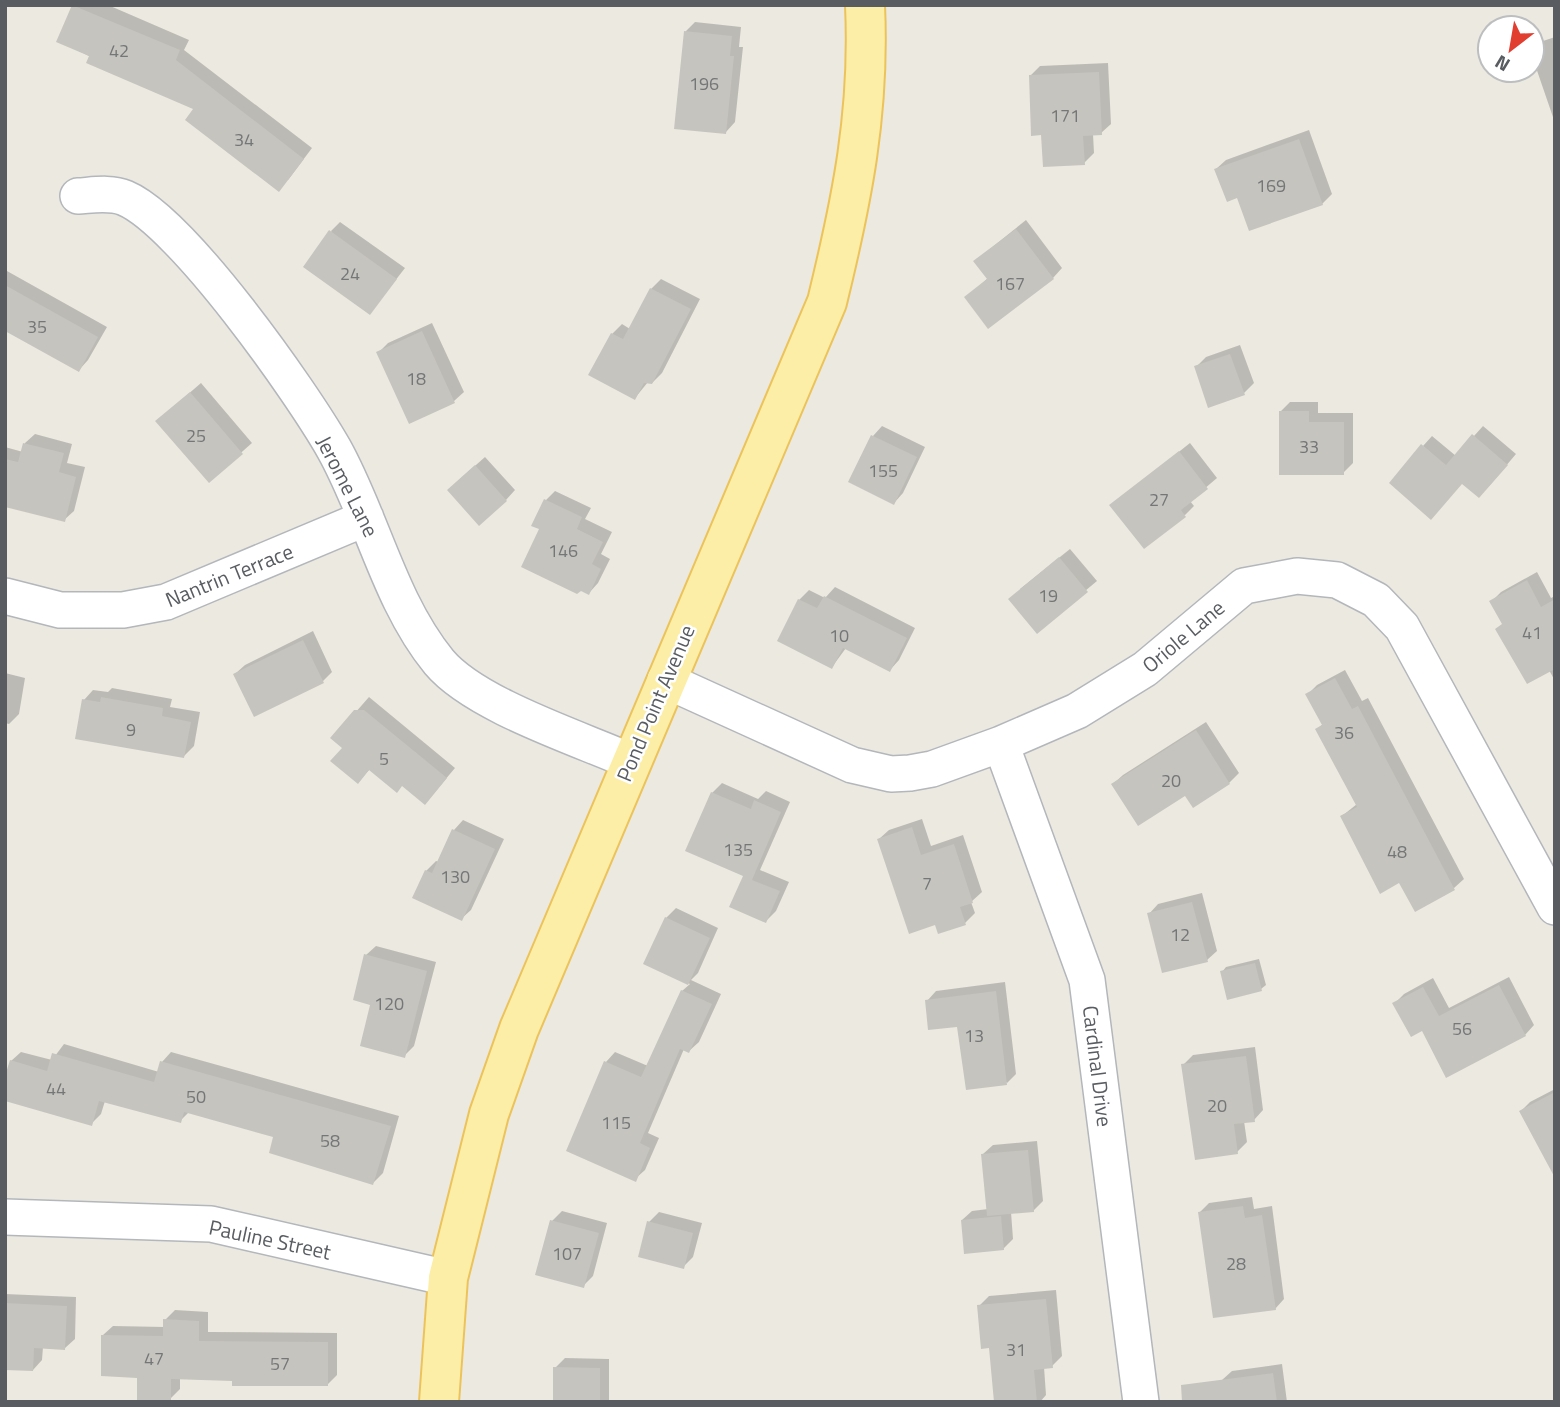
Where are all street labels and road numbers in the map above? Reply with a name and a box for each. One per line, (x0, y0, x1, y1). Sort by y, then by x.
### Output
street label: Jerome Lane (309, 430, 387, 542)
street label: Nantrin Terrace (160, 535, 298, 615)
street label: Oriole Lane (1135, 592, 1231, 680)
street label: Pond Point Avenue (608, 620, 702, 786)
street label: Cardinal Drive (1075, 1004, 1121, 1128)
street label: Pauline Street (206, 1210, 335, 1268)

